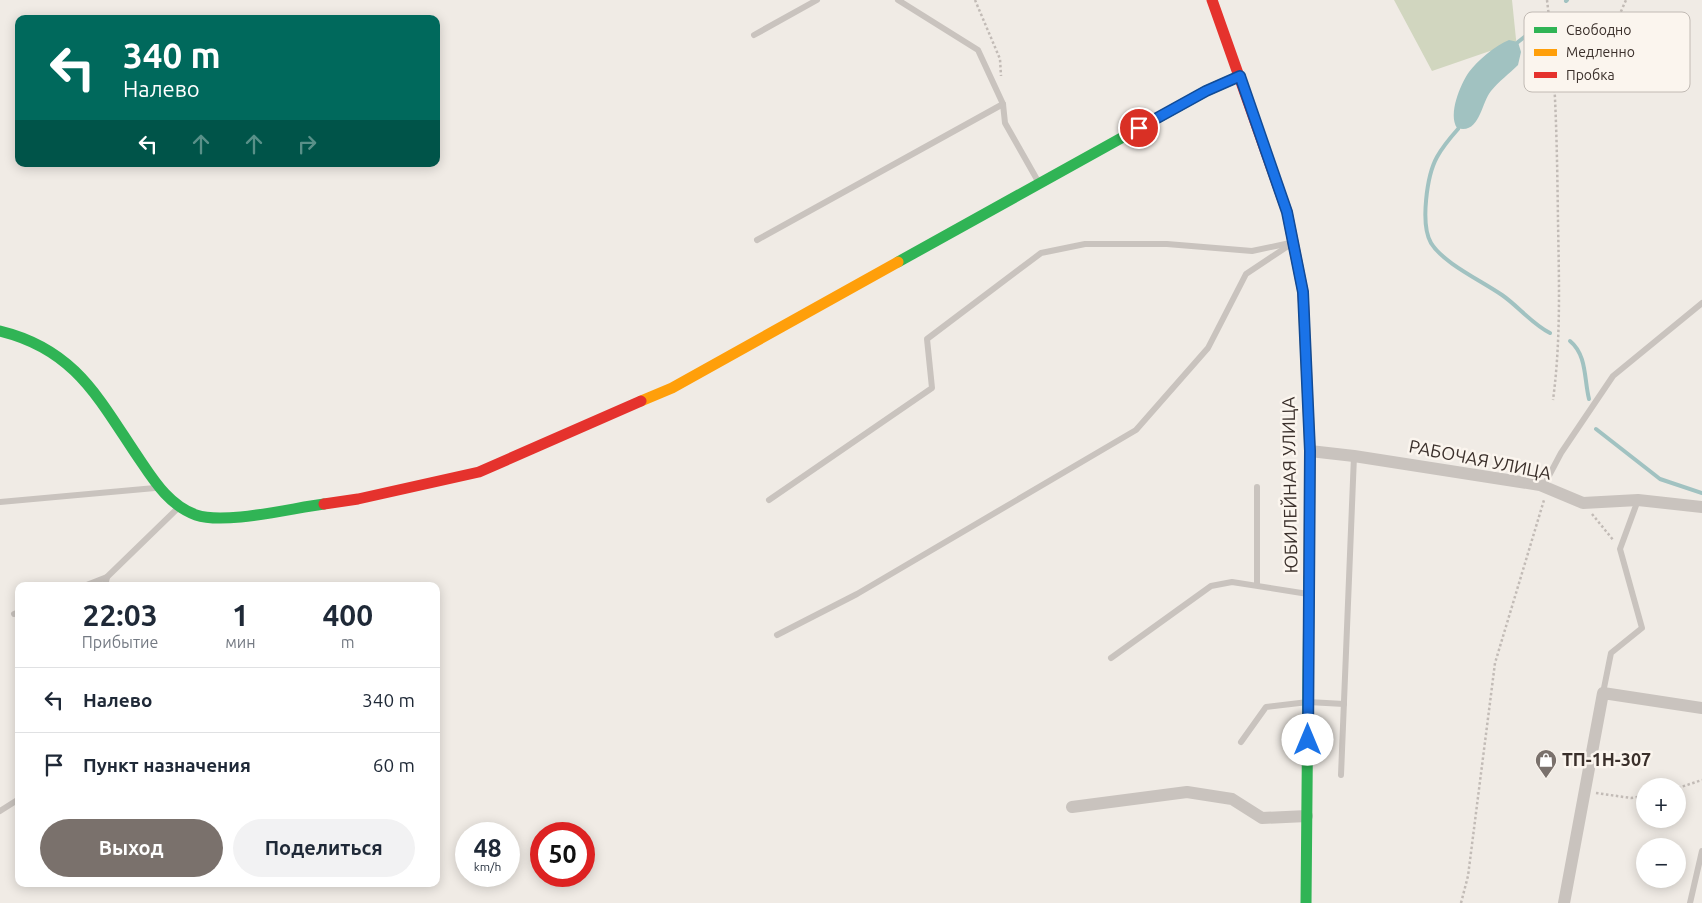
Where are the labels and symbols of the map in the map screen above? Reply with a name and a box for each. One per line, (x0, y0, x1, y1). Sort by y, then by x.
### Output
legend (1524, 12, 1690, 92)
text: Свободно (1566, 22, 1631, 38)
text: Медленно (1566, 44, 1635, 60)
text: Пробка (1566, 67, 1615, 83)
pin (1118, 107, 1160, 149)
street label: ЮБИЛЕЙНАЯ УЛИЦА (1277, 396, 1301, 574)
street label: РАБОЧАЯ УЛИЦА (1407, 435, 1553, 483)
position arrow (1281, 713, 1333, 765)
shop icon: ТП-1Н-307 (1534, 748, 1558, 779)
place label: ТП-1Н-307 (1562, 749, 1651, 769)
speed limit sign: 50 (530, 822, 595, 887)

